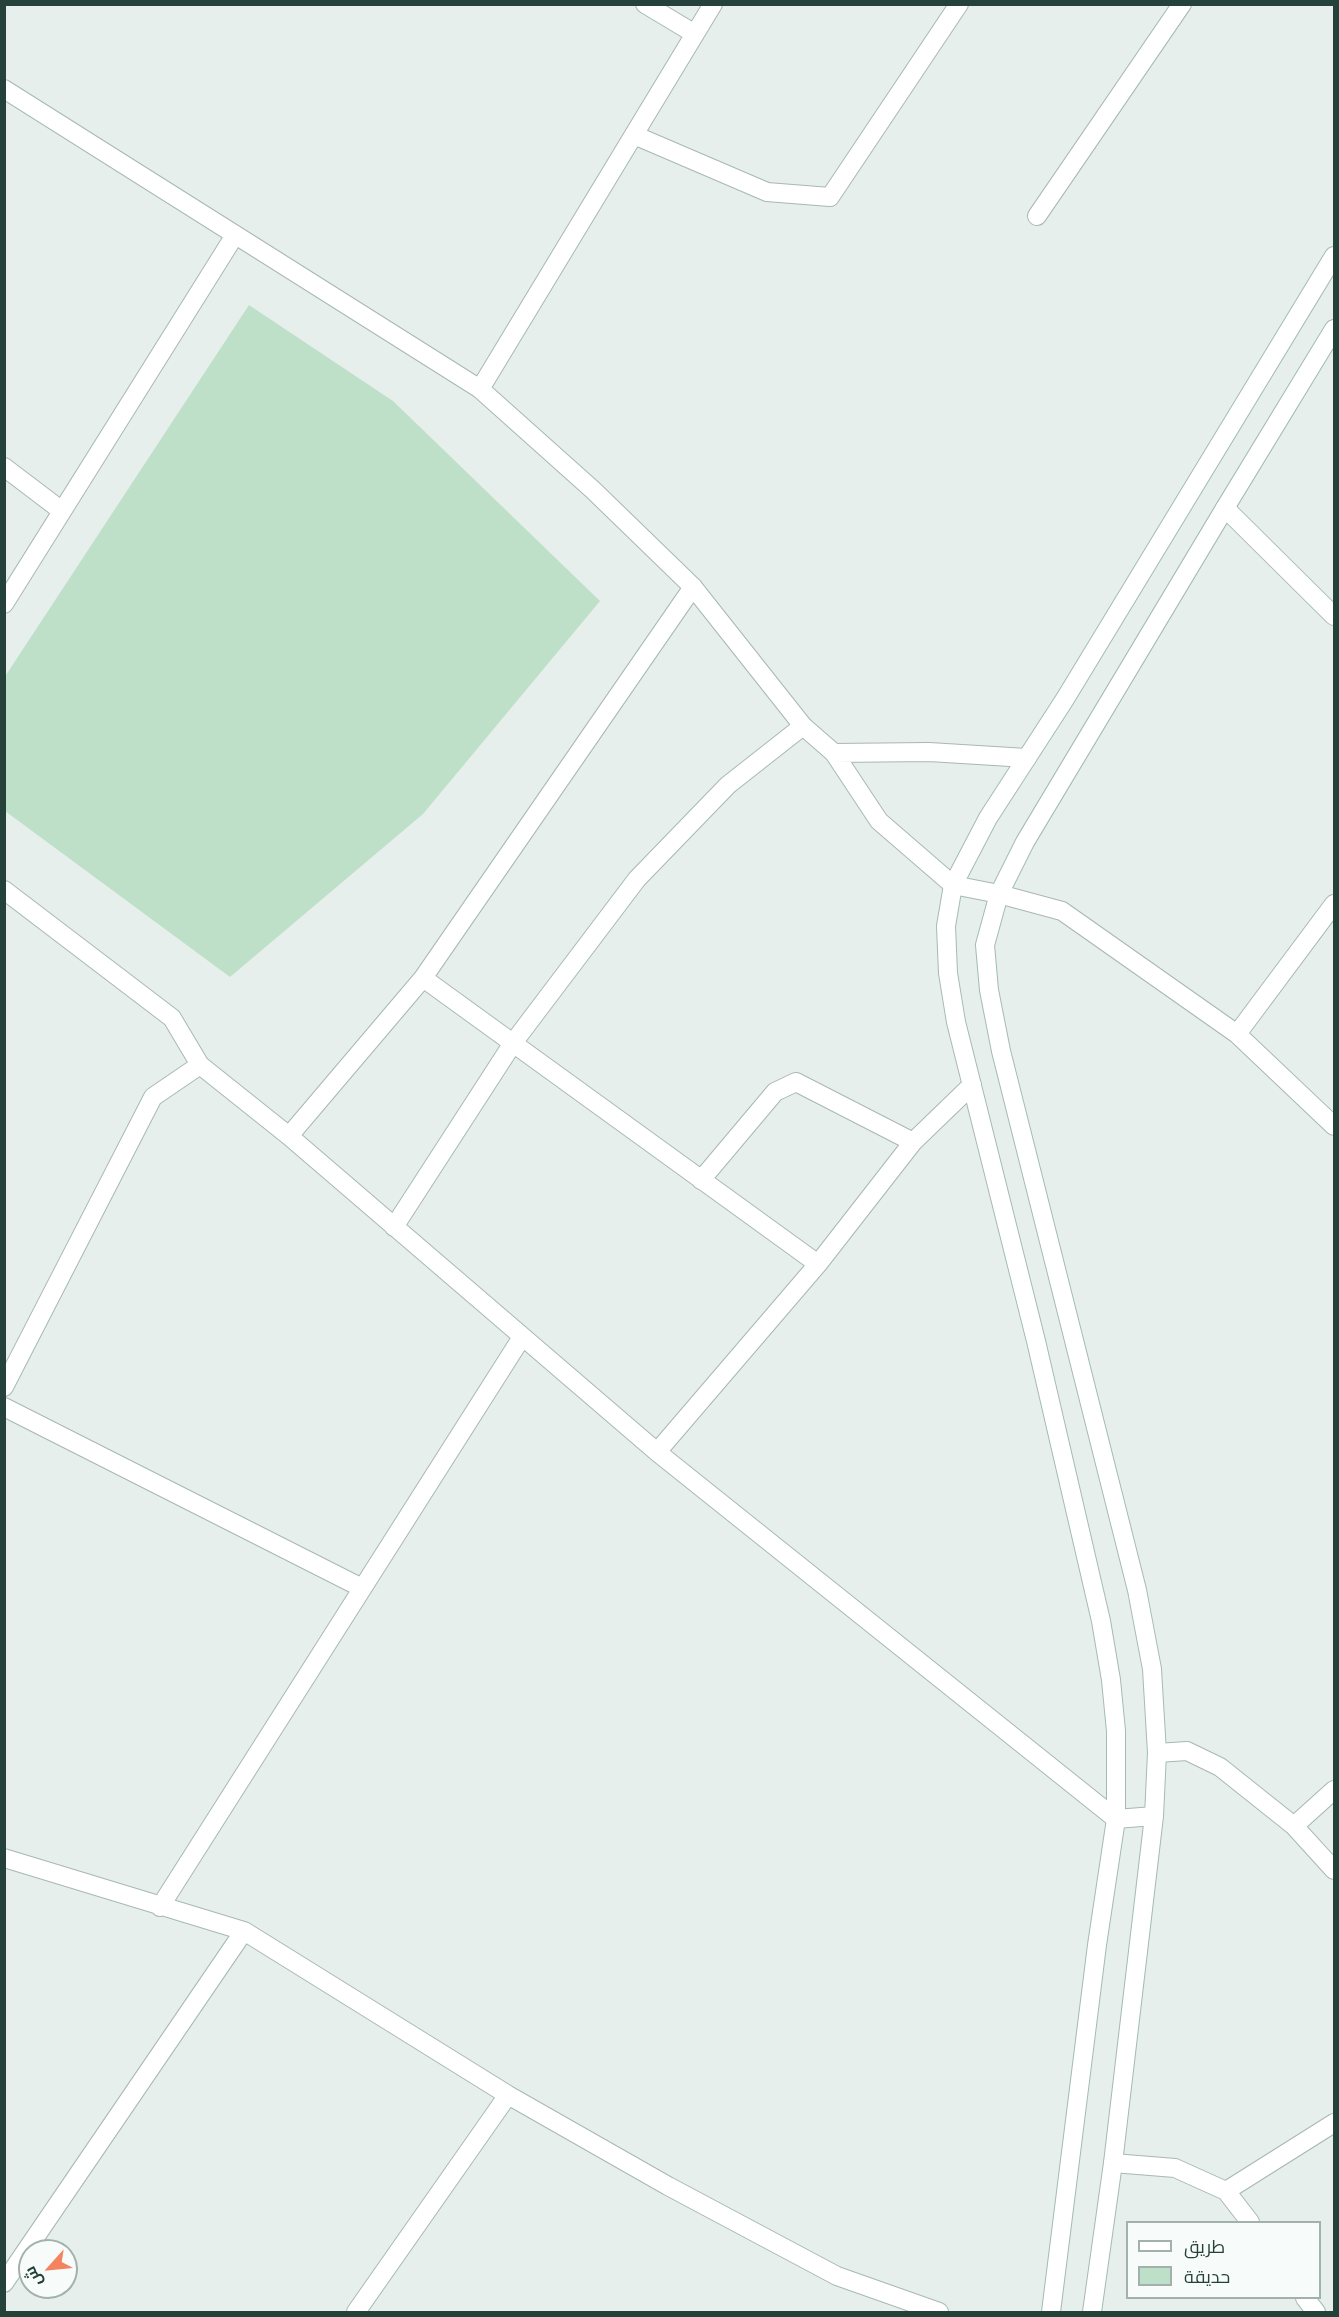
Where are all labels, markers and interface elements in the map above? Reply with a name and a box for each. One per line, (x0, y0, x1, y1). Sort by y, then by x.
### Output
legend (1126, 2221, 1321, 2299)
text: طريق (1184, 2236, 1225, 2258)
north arrow (18, 2239, 78, 2299)
text: ش (20, 2263, 47, 2290)
text: حديقة (1184, 2266, 1230, 2288)

